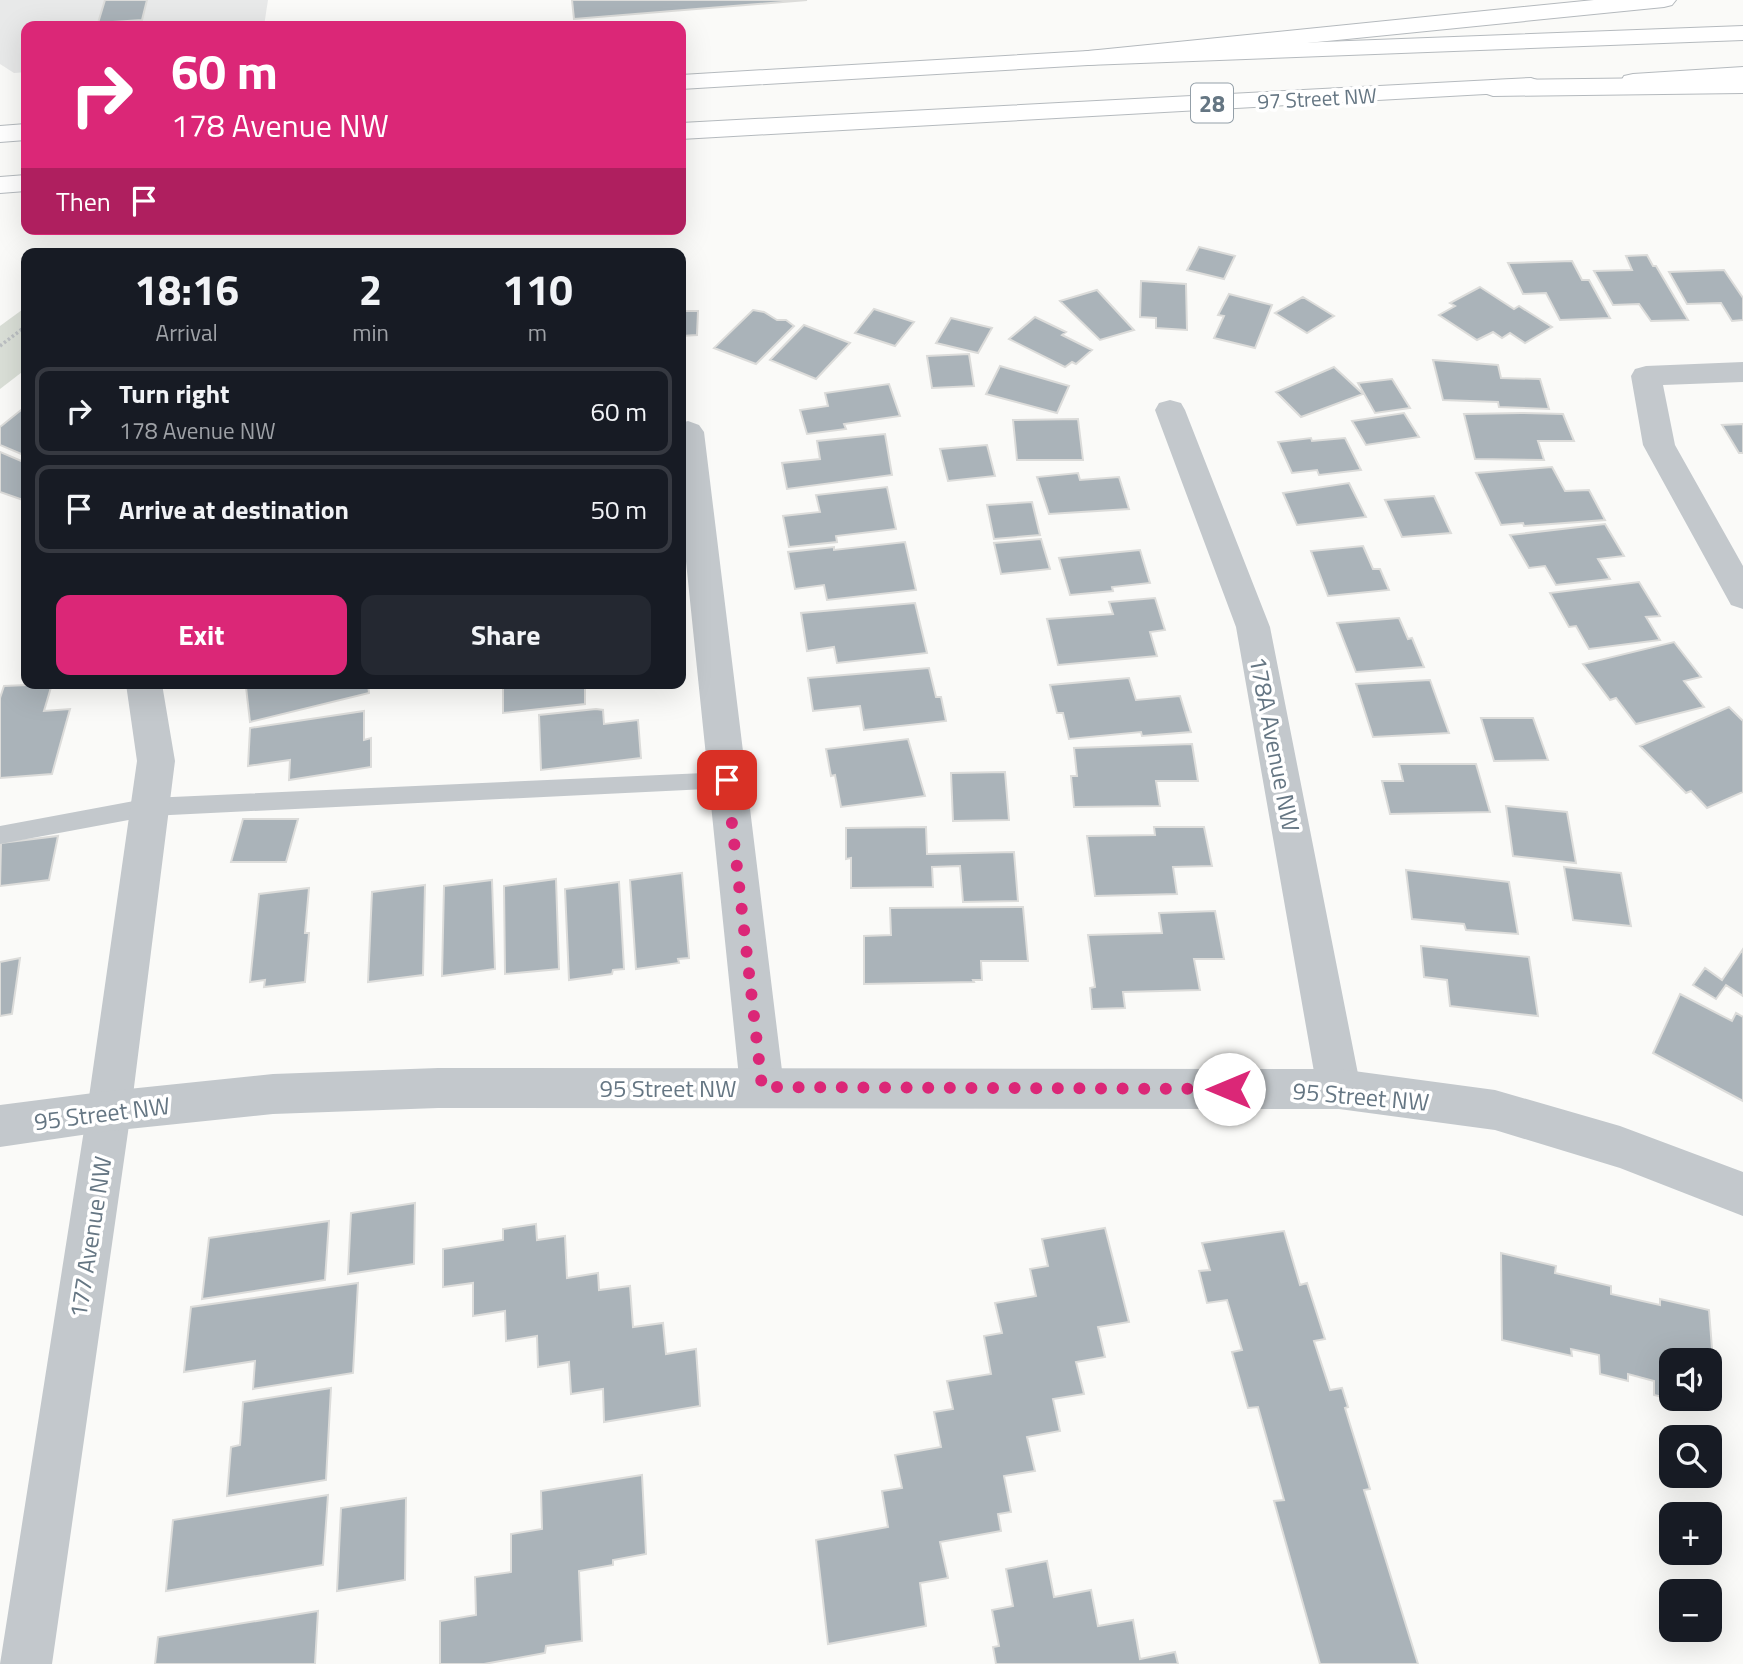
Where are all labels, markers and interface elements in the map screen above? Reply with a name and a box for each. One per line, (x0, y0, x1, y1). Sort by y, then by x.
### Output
text: 60 m (171, 33, 278, 108)
icon: right (56, 49, 147, 140)
street label: 97 Street NW (1256, 79, 1378, 117)
road number: 28 (1191, 83, 1233, 122)
text: 178 Avenue NW (171, 101, 389, 149)
text: Then (56, 182, 111, 221)
icon: arrive (125, 182, 163, 220)
text: 18:16 (134, 257, 239, 321)
text: 2 (359, 257, 382, 321)
text: 110 (502, 257, 573, 321)
text: Arrival (155, 315, 218, 350)
text: min (352, 315, 389, 350)
text: m (528, 315, 547, 350)
text: Turn right (119, 374, 230, 413)
icon: right (60, 392, 98, 430)
text: 60 m (590, 392, 647, 431)
text: 178 Avenue NW (119, 413, 276, 448)
icon: arrive (60, 490, 98, 528)
text: Arrive at destination (119, 490, 349, 529)
text: 50 m (590, 490, 647, 529)
button: Exit (56, 595, 347, 675)
button: Share (361, 595, 651, 675)
street label: 178A Avenue NW (1240, 653, 1310, 835)
pin (697, 750, 757, 810)
icon: arrive (708, 761, 746, 799)
position arrow (1192, 1052, 1266, 1126)
street label: 95 Street NW (600, 1070, 736, 1106)
street label: 95 Street NW (1291, 1072, 1431, 1120)
street label: 95 Street NW (32, 1087, 172, 1139)
street label: 177 Avenue NW (59, 1153, 121, 1321)
map controls (1659, 1348, 1722, 1642)
button: sound (1659, 1348, 1722, 1411)
button: search (1659, 1425, 1722, 1488)
button: + (1659, 1502, 1722, 1565)
button: − (1659, 1579, 1722, 1642)

